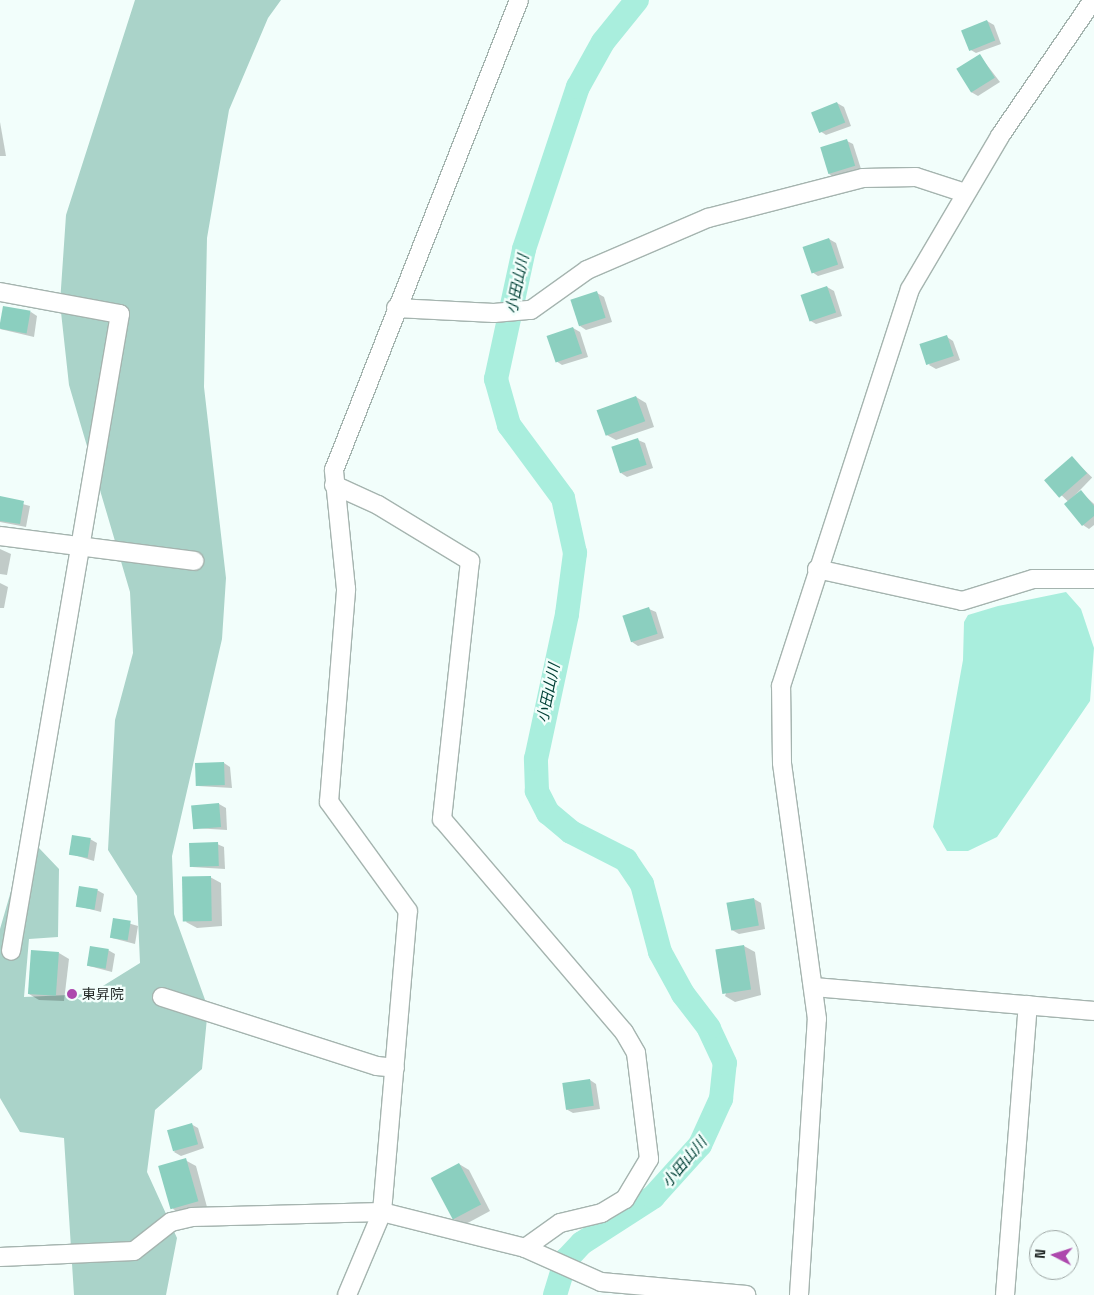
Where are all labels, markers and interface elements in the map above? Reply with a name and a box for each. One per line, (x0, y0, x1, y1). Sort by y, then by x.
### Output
water label: 小田山川 (502, 253, 532, 315)
water label: 小田山川 (533, 662, 563, 724)
place label: 東昇院 (82, 986, 124, 1002)
marker: 東昇院 (66, 988, 78, 1000)
water label: 小田山川 (658, 1133, 710, 1191)
north arrow (1029, 1230, 1079, 1280)
text: N (1031, 1248, 1049, 1259)

